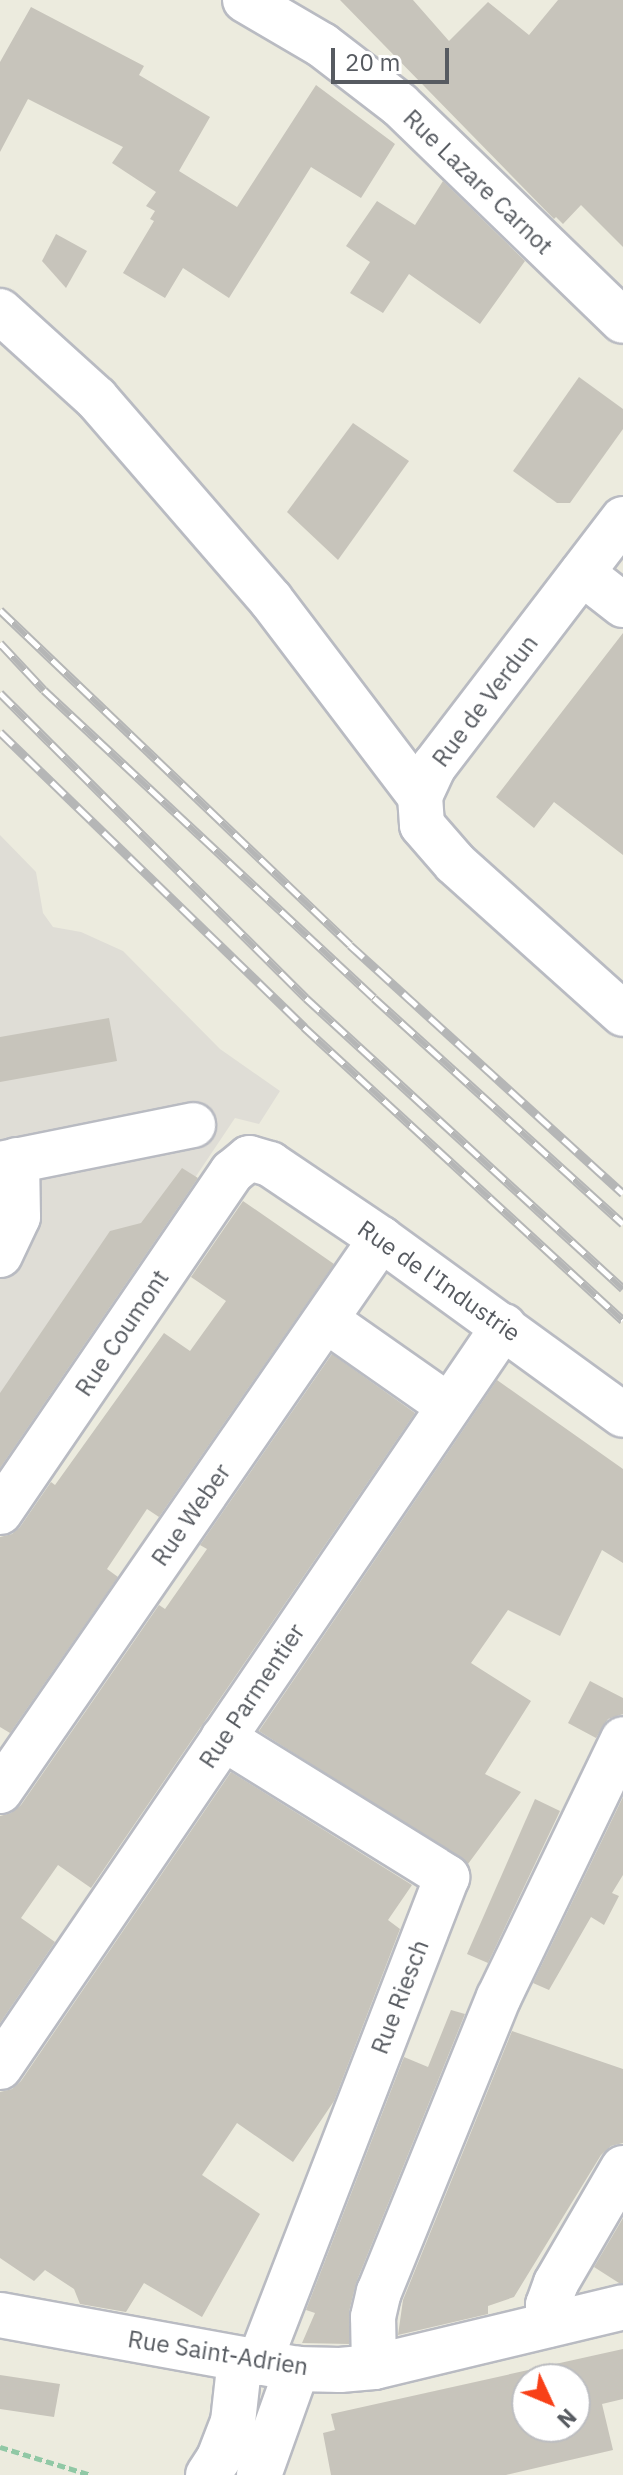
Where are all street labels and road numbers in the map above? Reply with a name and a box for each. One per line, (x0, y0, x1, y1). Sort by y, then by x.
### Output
street label: Rue Lazare Carnot (397, 104, 559, 260)
street label: Rue de Verdun (426, 629, 544, 773)
street label: Rue de l'Industrie (352, 1214, 526, 1348)
street label: Rue Coumont (69, 1264, 175, 1402)
street label: Rue Weber (145, 1458, 237, 1572)
street label: Rue Parmentier (193, 1618, 311, 1774)
street label: Rue Riesch (365, 1936, 435, 2058)
street label: Rue Saint-Adrien (126, 2325, 310, 2381)

